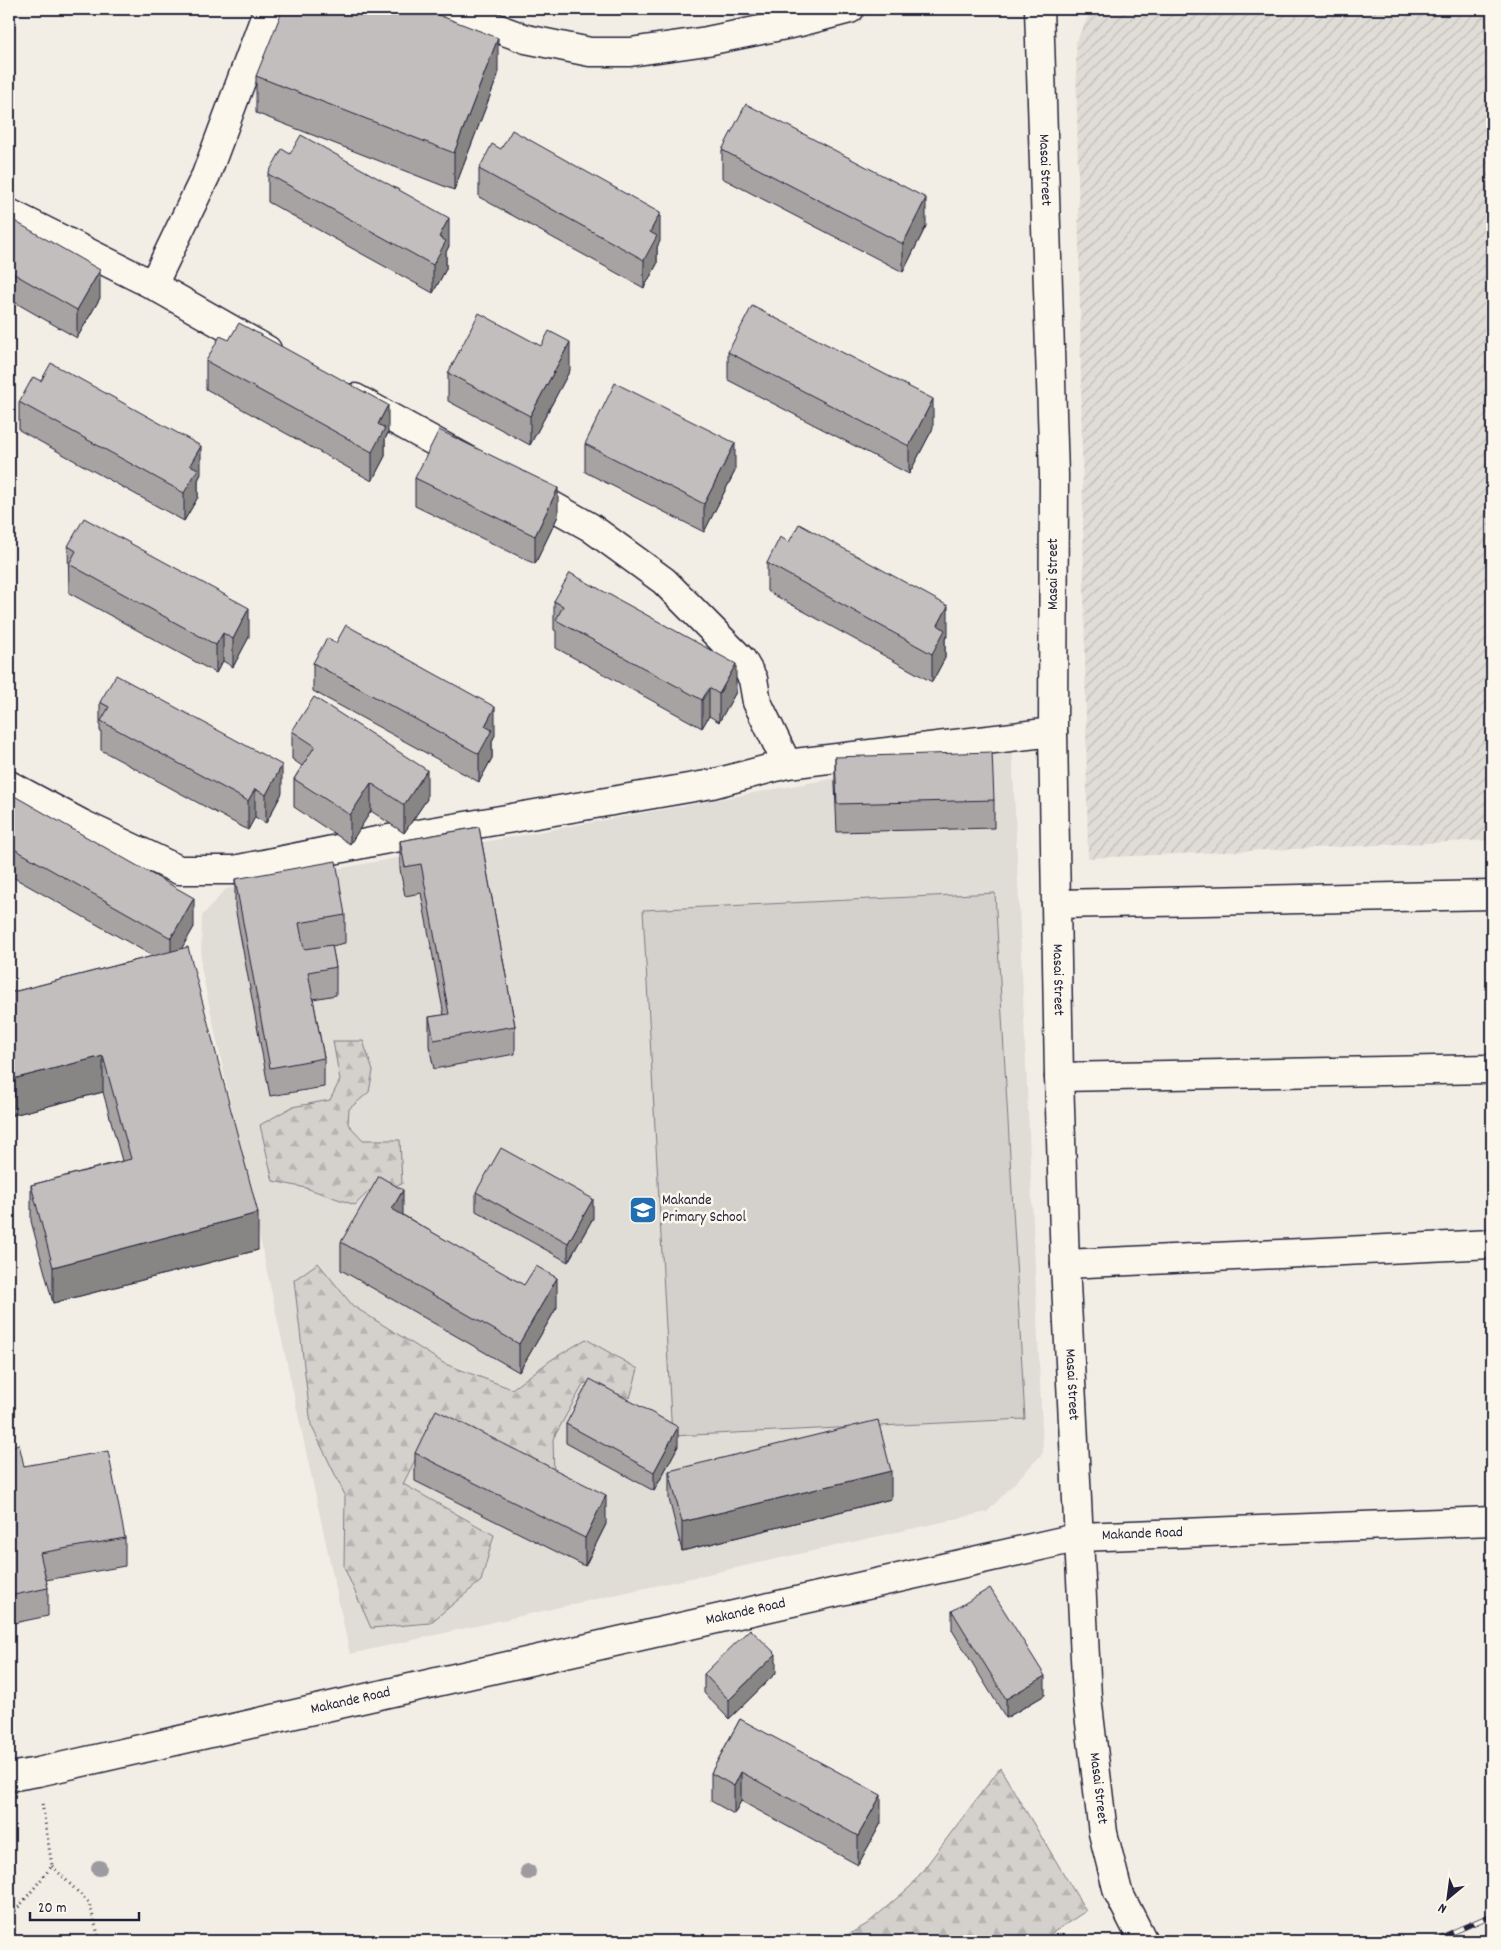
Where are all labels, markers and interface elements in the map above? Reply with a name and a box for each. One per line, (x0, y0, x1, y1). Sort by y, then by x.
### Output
street label: Masai Street (1032, 134, 1056, 207)
street label: Masai Street (1043, 538, 1065, 610)
street label: Masai Street (1046, 944, 1069, 1016)
place label: Makande Primary School (662, 1190, 746, 1229)
school or university icon: Makande Primary School (628, 1195, 658, 1225)
street label: Masai Street (1058, 1348, 1084, 1421)
street label: Makande Road (1101, 1522, 1183, 1547)
street label: Makande Road (704, 1593, 788, 1632)
street label: Makande Road (309, 1682, 393, 1721)
street label: Masai Street (1083, 1751, 1113, 1826)
north arrow (1424, 1872, 1474, 1922)
scale bar (30, 1890, 139, 1922)
text: N (1435, 1897, 1451, 1918)
text: 20 m (38, 1898, 66, 1920)

